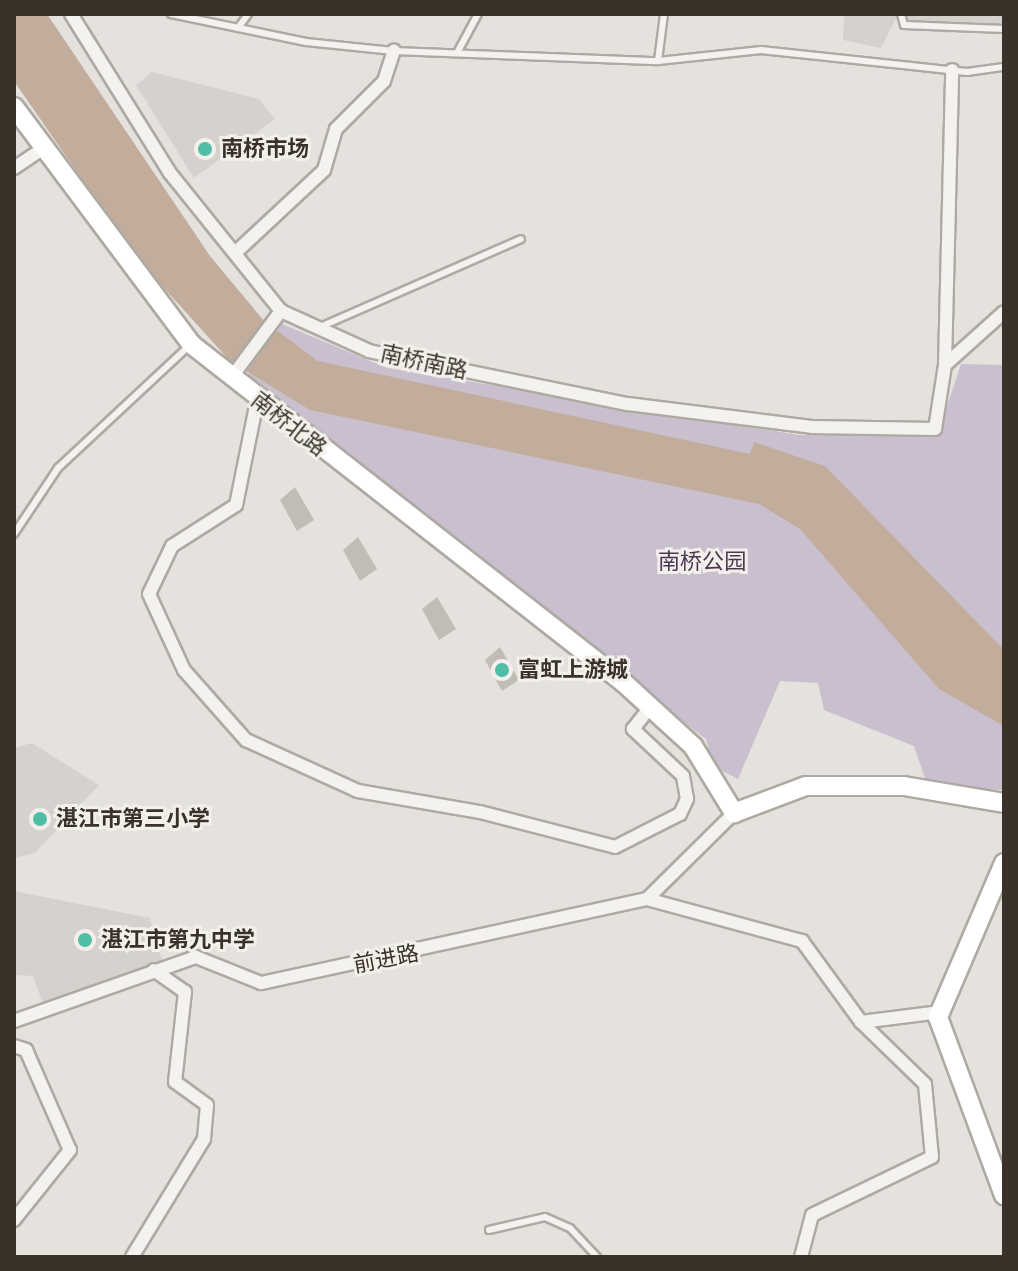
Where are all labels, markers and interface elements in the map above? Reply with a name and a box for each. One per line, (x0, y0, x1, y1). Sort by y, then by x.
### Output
place label: 南桥市场 (221, 136, 309, 162)
marker: 南桥市场 (196, 140, 214, 158)
street label: 南桥南路 (378, 340, 470, 384)
street label: 南桥北路 (246, 387, 332, 461)
park label: 南桥公园 (658, 549, 746, 575)
place label: 富虹上游城 (518, 657, 628, 683)
marker: 富虹上游城 (493, 661, 511, 679)
place label: 湛江市第三小学 (56, 806, 210, 832)
marker: 湛江市第三小学 (31, 810, 49, 828)
place label: 湛江市第九中学 (101, 927, 255, 953)
marker: 湛江市第九中学 (76, 931, 94, 949)
street label: 前进路 (351, 940, 421, 978)

